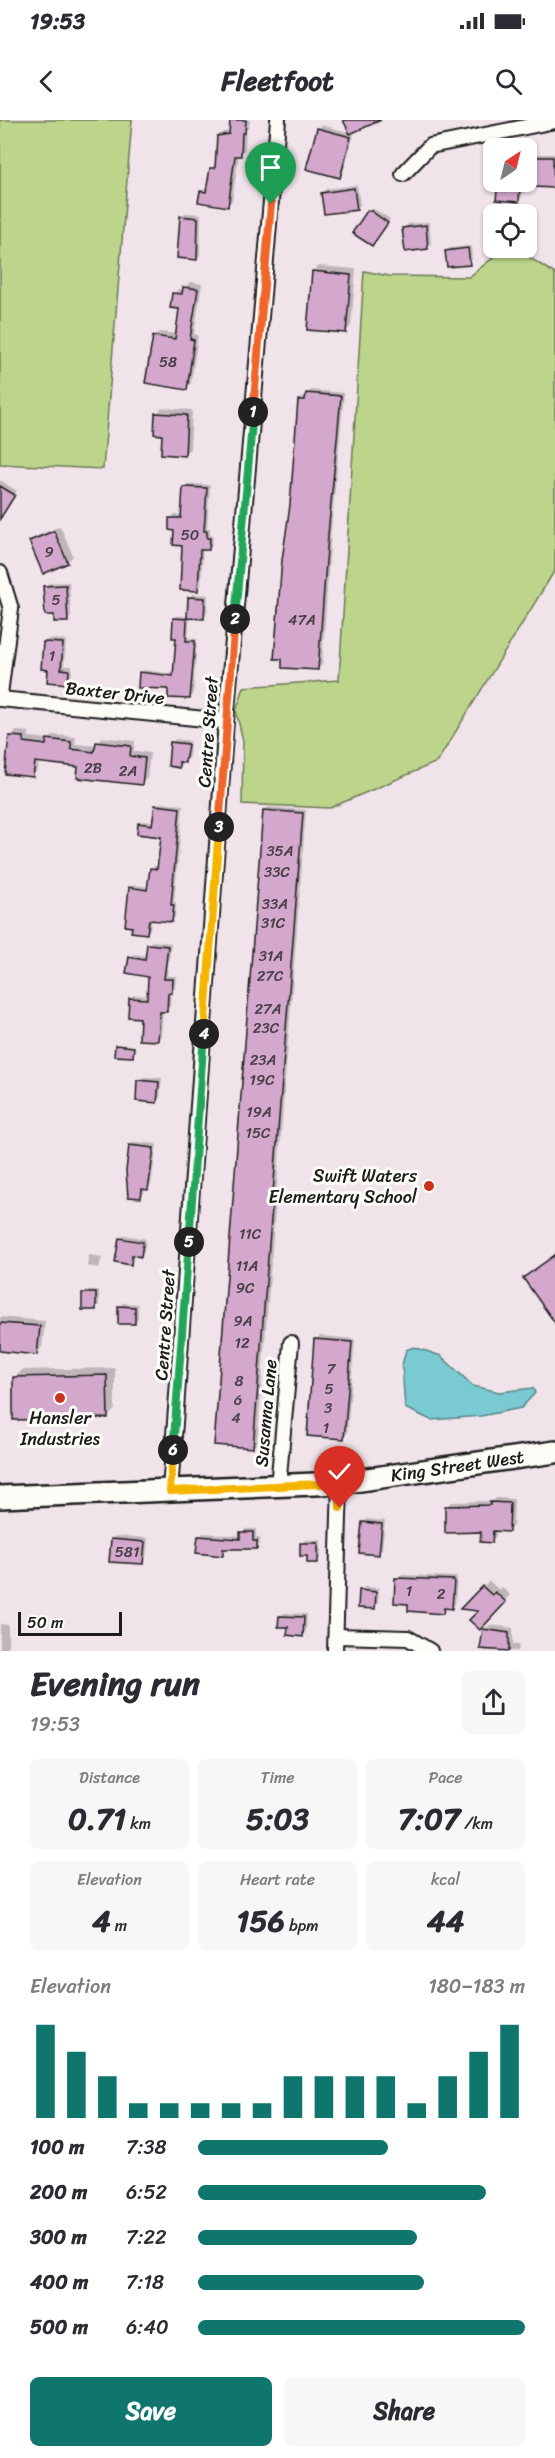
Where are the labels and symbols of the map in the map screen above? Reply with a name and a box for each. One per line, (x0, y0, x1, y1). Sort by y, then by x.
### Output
north arrow (483, 138, 537, 192)
pin (245, 142, 296, 204)
house number: 58 (159, 349, 177, 375)
pin: 1 (238, 397, 268, 427)
house number: 50 (181, 522, 199, 548)
house number: 9 (44, 539, 54, 565)
house number: 5 (51, 587, 61, 613)
pin: 2 (220, 604, 250, 634)
house number: 47A (288, 607, 316, 633)
house number: 1 (49, 643, 55, 669)
street label: Baxter Drive (64, 672, 166, 714)
street label: Centre Street (188, 675, 228, 789)
house number: 2B (84, 755, 103, 781)
house number: 2A (119, 758, 137, 784)
pin: 3 (204, 812, 234, 842)
house number: 35A (266, 838, 294, 864)
house number: 33C (264, 859, 291, 885)
house number: 33A (262, 891, 288, 917)
house number: 31C (261, 910, 286, 936)
house number: 31A (259, 943, 283, 969)
house number: 27C (257, 963, 284, 989)
house number: 27A (254, 996, 282, 1022)
house number: 23C (253, 1015, 280, 1041)
pin: 4 (189, 1019, 219, 1049)
house number: 23A (250, 1047, 276, 1073)
house number: 19C (249, 1067, 275, 1093)
house number: 19A (246, 1099, 272, 1125)
house number: 15C (246, 1120, 271, 1146)
place label: Swift Waters Elementary School (268, 1160, 418, 1213)
marker: Swift Waters Elementary School (422, 1179, 436, 1193)
house number: 11C (239, 1221, 262, 1247)
pin: 5 (174, 1227, 204, 1257)
house number: 11A (236, 1253, 258, 1279)
street label: Centre Street (145, 1268, 185, 1382)
house number: 9C (236, 1275, 255, 1301)
house number: 9A (233, 1308, 253, 1334)
house number: 12 (234, 1330, 250, 1356)
house number: 7 (327, 1356, 337, 1382)
street label: Susanna Lane (245, 1358, 287, 1468)
house number: 8 (234, 1368, 244, 1394)
house number: 5 (324, 1376, 334, 1402)
house number: 6 (234, 1387, 242, 1413)
marker: Hansler Industries (53, 1391, 67, 1405)
house number: 3 (324, 1395, 332, 1421)
place label: Hansler Industries (19, 1402, 100, 1455)
house number: 4 (231, 1405, 241, 1431)
house number: 1 (323, 1415, 329, 1441)
pin: 6 (158, 1435, 188, 1465)
street label: King Street West (389, 1441, 526, 1491)
pin (314, 1446, 365, 1508)
house number: 581 (115, 1539, 139, 1565)
house number: 1 (406, 1578, 412, 1604)
house number: 2 (437, 1581, 446, 1607)
scale bar (18, 1609, 122, 1636)

